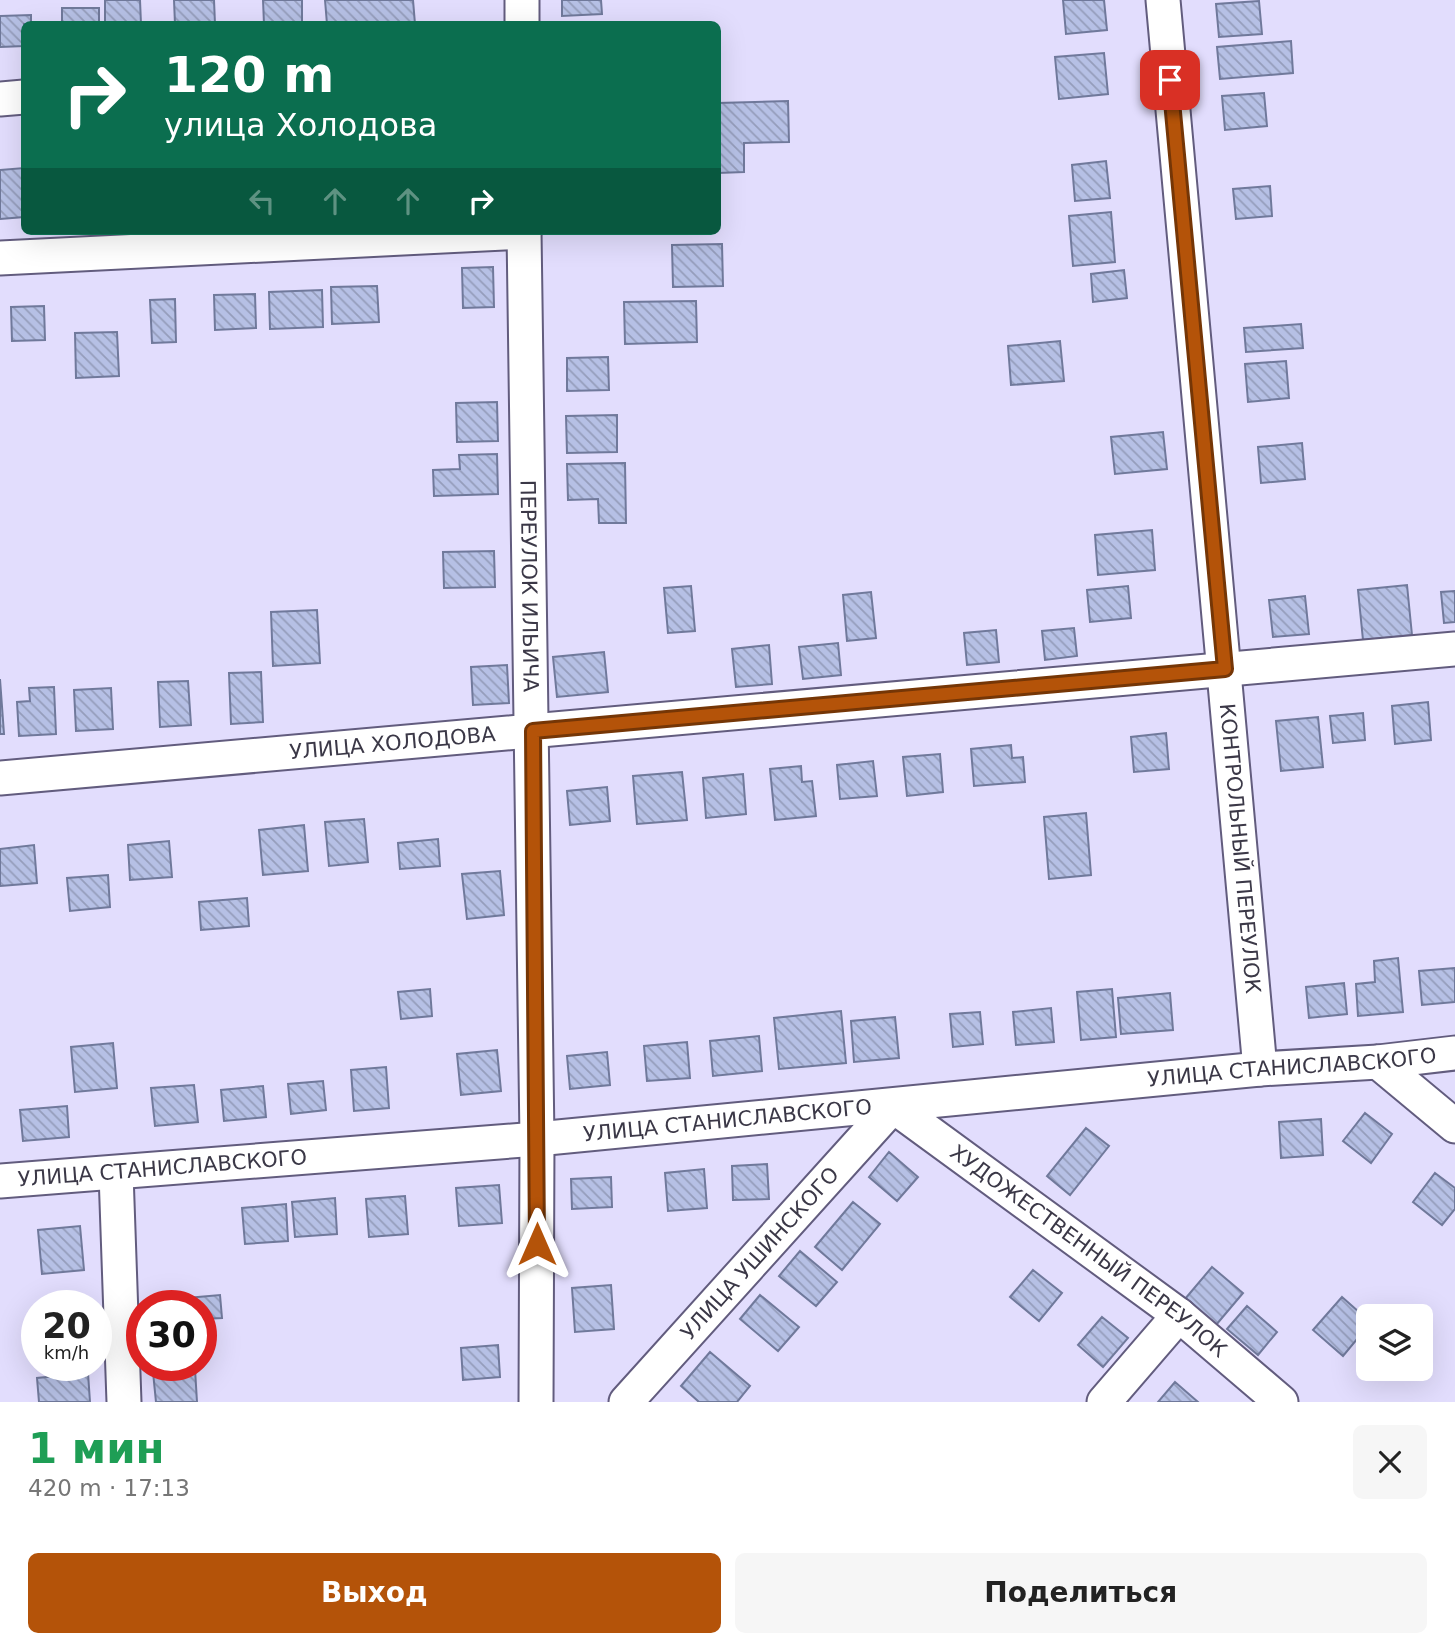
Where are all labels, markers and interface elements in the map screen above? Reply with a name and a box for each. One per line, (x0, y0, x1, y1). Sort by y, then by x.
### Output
text: 120 m (164, 47, 334, 104)
icon: right (49, 49, 140, 140)
pin (1140, 50, 1200, 110)
icon: arrive (1151, 61, 1189, 99)
text: улица Холодова (164, 106, 437, 144)
icon: left (243, 182, 281, 220)
icon: ahead (316, 182, 354, 220)
icon: ahead (389, 182, 427, 220)
icon: right (462, 182, 500, 220)
street label: ПЕРЕУЛОК ИЛЬИЧА (516, 480, 543, 693)
street label: КОНТРОЛЬНЫЙ ПЕРЕУЛОК (1215, 702, 1265, 995)
street label: УЛИЦА ХОЛОДОВА (288, 722, 497, 764)
street label: УЛИЦА СТАНИСЛАВСКОГО (1146, 1043, 1438, 1092)
street label: УЛИЦА СТАНИСЛАВСКОГО (582, 1095, 873, 1146)
street label: ХУДОЖЕСТВЕННЫЙ ПЕРЕУЛОК (946, 1140, 1231, 1362)
street label: УЛИЦА СТАНИСЛАВСКОГО (17, 1145, 308, 1192)
street label: УЛИЦА УШИНСКОГО (676, 1162, 844, 1345)
position arrow (500, 1207, 574, 1281)
speed limit sign: 30 (126, 1290, 217, 1381)
map controls (1356, 1304, 1433, 1381)
button: layers (1356, 1304, 1433, 1381)
text: 20 (42, 1306, 91, 1346)
text: km/h (44, 1342, 89, 1363)
text: 1 мин (28, 1424, 165, 1473)
button: close (1353, 1425, 1427, 1499)
text: 420 m · 17:13 (28, 1475, 190, 1501)
button: Выход (28, 1553, 721, 1633)
button: Поделиться (735, 1553, 1427, 1633)

